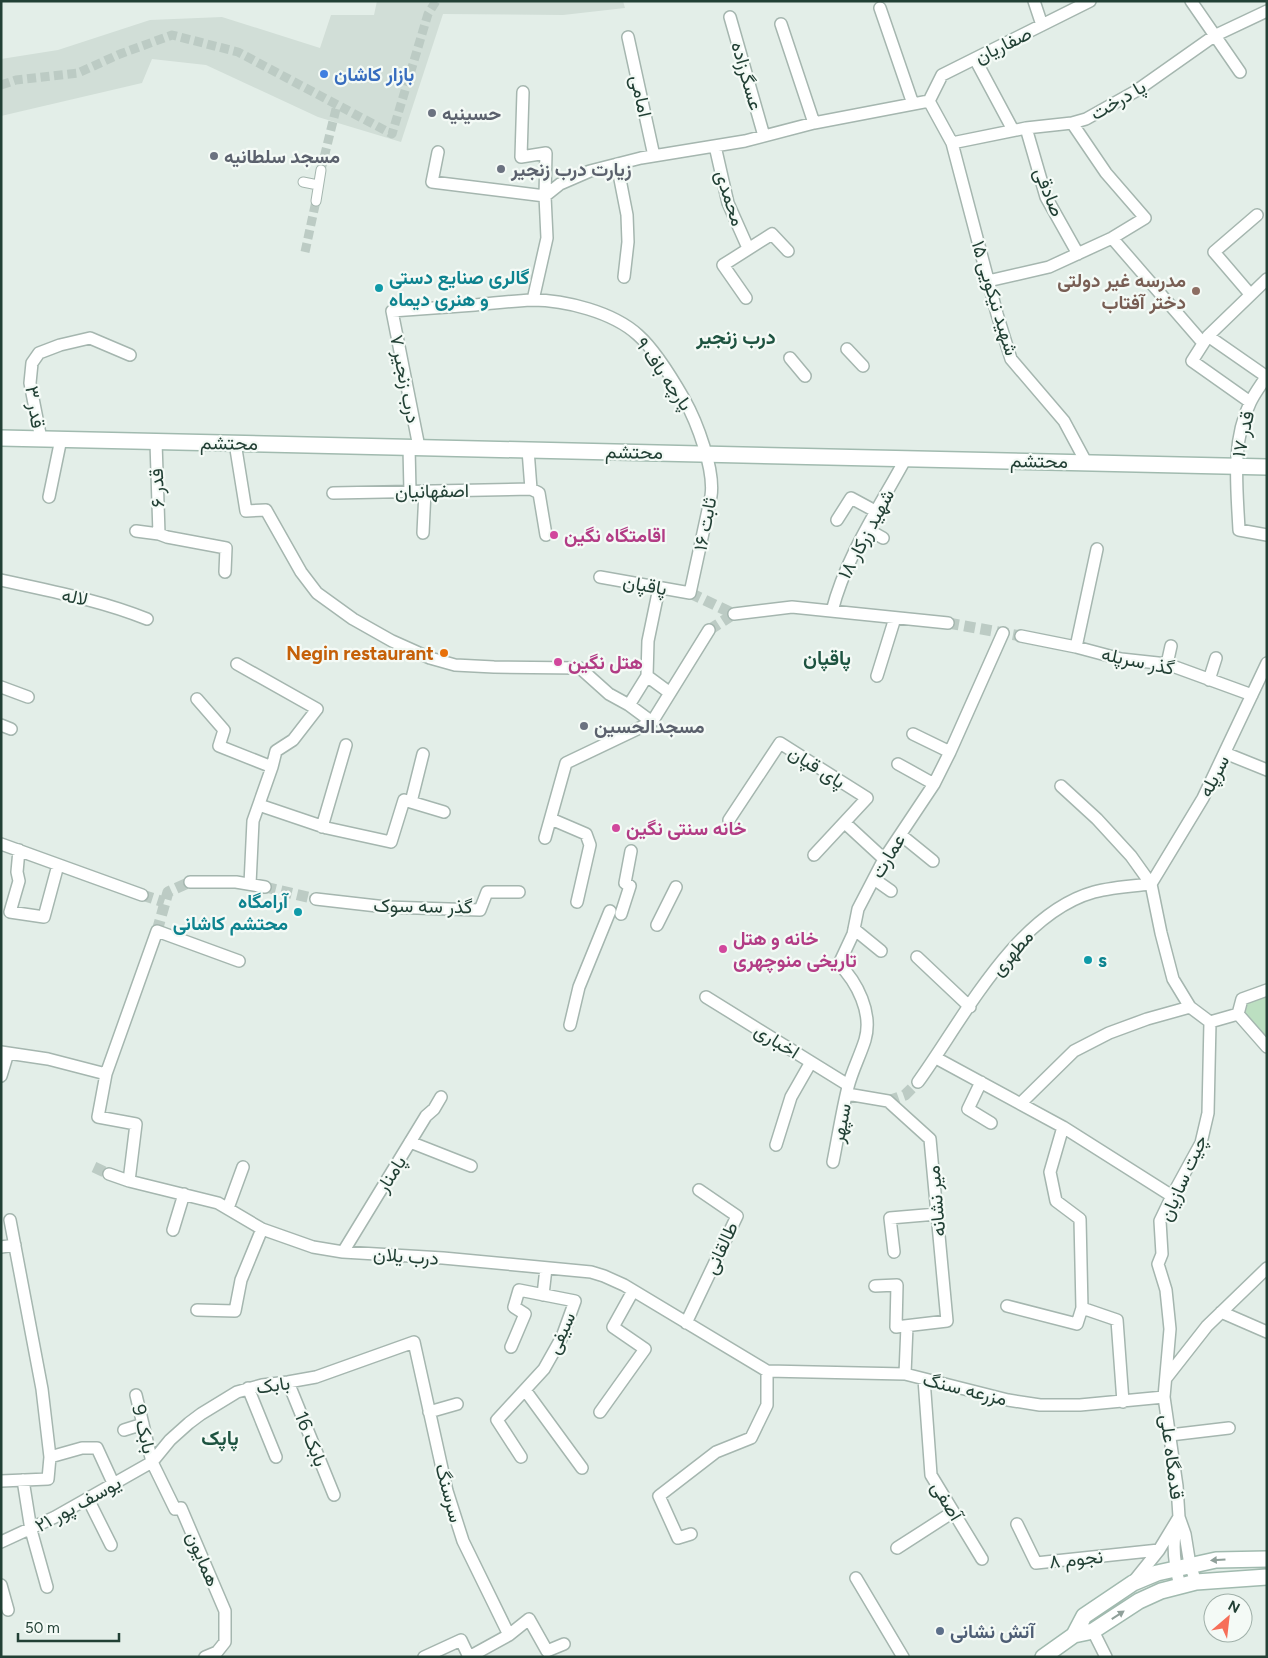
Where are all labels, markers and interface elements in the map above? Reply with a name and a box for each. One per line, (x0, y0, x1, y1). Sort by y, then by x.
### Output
street label: صفاریان (971, 21, 1035, 69)
street label: عسگرزاده (726, 39, 768, 113)
place label: بازار کاشان (334, 63, 414, 87)
marker: بازار کاشان (318, 68, 330, 80)
street label: امامی (625, 73, 657, 119)
street label: پا درخت (1086, 75, 1151, 127)
place label: حسینیه (442, 102, 501, 125)
marker: حسینیه (426, 107, 438, 119)
place label: مسجد سلطانیه (224, 145, 340, 168)
marker: مسجد سلطانیه (208, 150, 220, 162)
place label: زیارت درب زنجیر (510, 158, 632, 182)
marker: زیارت درب زنجیر (495, 163, 507, 175)
street label: صادقی (1029, 164, 1069, 220)
street label: محمدی (710, 167, 750, 229)
street label: شهید نیکویی ۱۵ (967, 238, 1023, 358)
place label: گالری صنایع دستی و هنری دیماه (389, 266, 530, 312)
place label: مدرسه غیر دولتی دختر آفتاب (1057, 269, 1186, 315)
marker: گالری صنایع دستی و هنری دیماه (373, 282, 385, 294)
marker: مدرسه غیر دولتی دختر آفتاب (1190, 285, 1202, 297)
district label: درب زنجیر (695, 325, 776, 350)
street label: درب زنجیر ۷ (385, 333, 425, 425)
street label: پارچه باف ۹ (629, 333, 698, 416)
street label: قدر ۳ (20, 384, 50, 430)
street label: قدر ۱۷ (1227, 409, 1259, 459)
street label: محتشم (200, 431, 258, 456)
street label: محتشم (605, 440, 663, 465)
street label: محتشم (1010, 449, 1068, 474)
street label: قدر ۶ (145, 468, 169, 508)
street label: اصفهانیان (395, 479, 469, 503)
street label: شهید زرکار ۱۸ (833, 485, 899, 583)
street label: ثابت ۱۶ (689, 495, 721, 553)
place label: اقامتگاه نگین (564, 524, 666, 547)
marker: اقامتگاه نگین (548, 529, 560, 541)
street label: پاقپان (621, 570, 669, 602)
street label: لاله (60, 583, 90, 611)
place label: Negin restaurant (286, 642, 434, 665)
street label: گذر سرپله (1099, 642, 1177, 682)
district label: پاقپان (803, 646, 851, 672)
marker: Negin restaurant (438, 647, 450, 659)
place label: هتل نگین (568, 651, 643, 674)
marker: هتل نگین (552, 656, 564, 668)
place label: مسجدالحسین (594, 715, 705, 738)
marker: مسجدالحسین (578, 720, 590, 732)
street label: پای قپان (783, 741, 850, 795)
street label: سرپله (1194, 751, 1236, 802)
place label: خانه سنتی نگین (626, 817, 747, 840)
marker: خانه سنتی نگین (610, 822, 622, 834)
street label: عمارت (866, 830, 910, 882)
place label: آرامگاه محتشم کاشانی (173, 890, 289, 936)
street label: گذر سه سوک (373, 894, 473, 918)
marker: آرامگاه محتشم کاشانی (292, 906, 304, 918)
street label: مطهری (986, 925, 1038, 981)
place label: خانه و هتل تاریخی منوچهری (733, 927, 857, 974)
marker: خانه و هتل تاریخی منوچهری (717, 943, 729, 955)
place label: s (1098, 949, 1107, 972)
marker: s (1082, 954, 1094, 966)
street label: اخباری (750, 1018, 804, 1064)
street label: سپهر (826, 1101, 858, 1146)
street label: چیت سازیان (1154, 1131, 1214, 1226)
street label: پامنار (370, 1151, 413, 1198)
street label: میر نشانه (921, 1164, 951, 1238)
street label: طالقانی (699, 1218, 743, 1278)
street label: درب یلان (372, 1242, 440, 1270)
street label: سیفی (542, 1308, 580, 1358)
street label: مزرعه سنگ (921, 1367, 1009, 1411)
street label: بابک (254, 1371, 292, 1399)
street label: بابک 9 (127, 1402, 161, 1456)
street label: بابک 16 (290, 1408, 332, 1470)
street label: قدمگاه علی (1155, 1413, 1189, 1501)
district label: پاپک (201, 1426, 239, 1452)
street label: سرسنگ (430, 1461, 468, 1525)
street label: یوسف پور ۲۱ (31, 1471, 126, 1539)
street label: آصفی (926, 1477, 969, 1526)
street label: همایون (181, 1528, 225, 1590)
street label: نجوم ۸ (1048, 1545, 1104, 1574)
one-way arrow (1210, 1557, 1226, 1565)
north arrow (1203, 1593, 1253, 1643)
text: N (1225, 1597, 1243, 1617)
scale bar (18, 1610, 119, 1642)
one-way arrow (1111, 1610, 1125, 1620)
text: 50 m (25, 1619, 60, 1637)
place label: آتش نشانی (950, 1620, 1036, 1643)
marker: آتش نشانی (934, 1625, 946, 1637)

